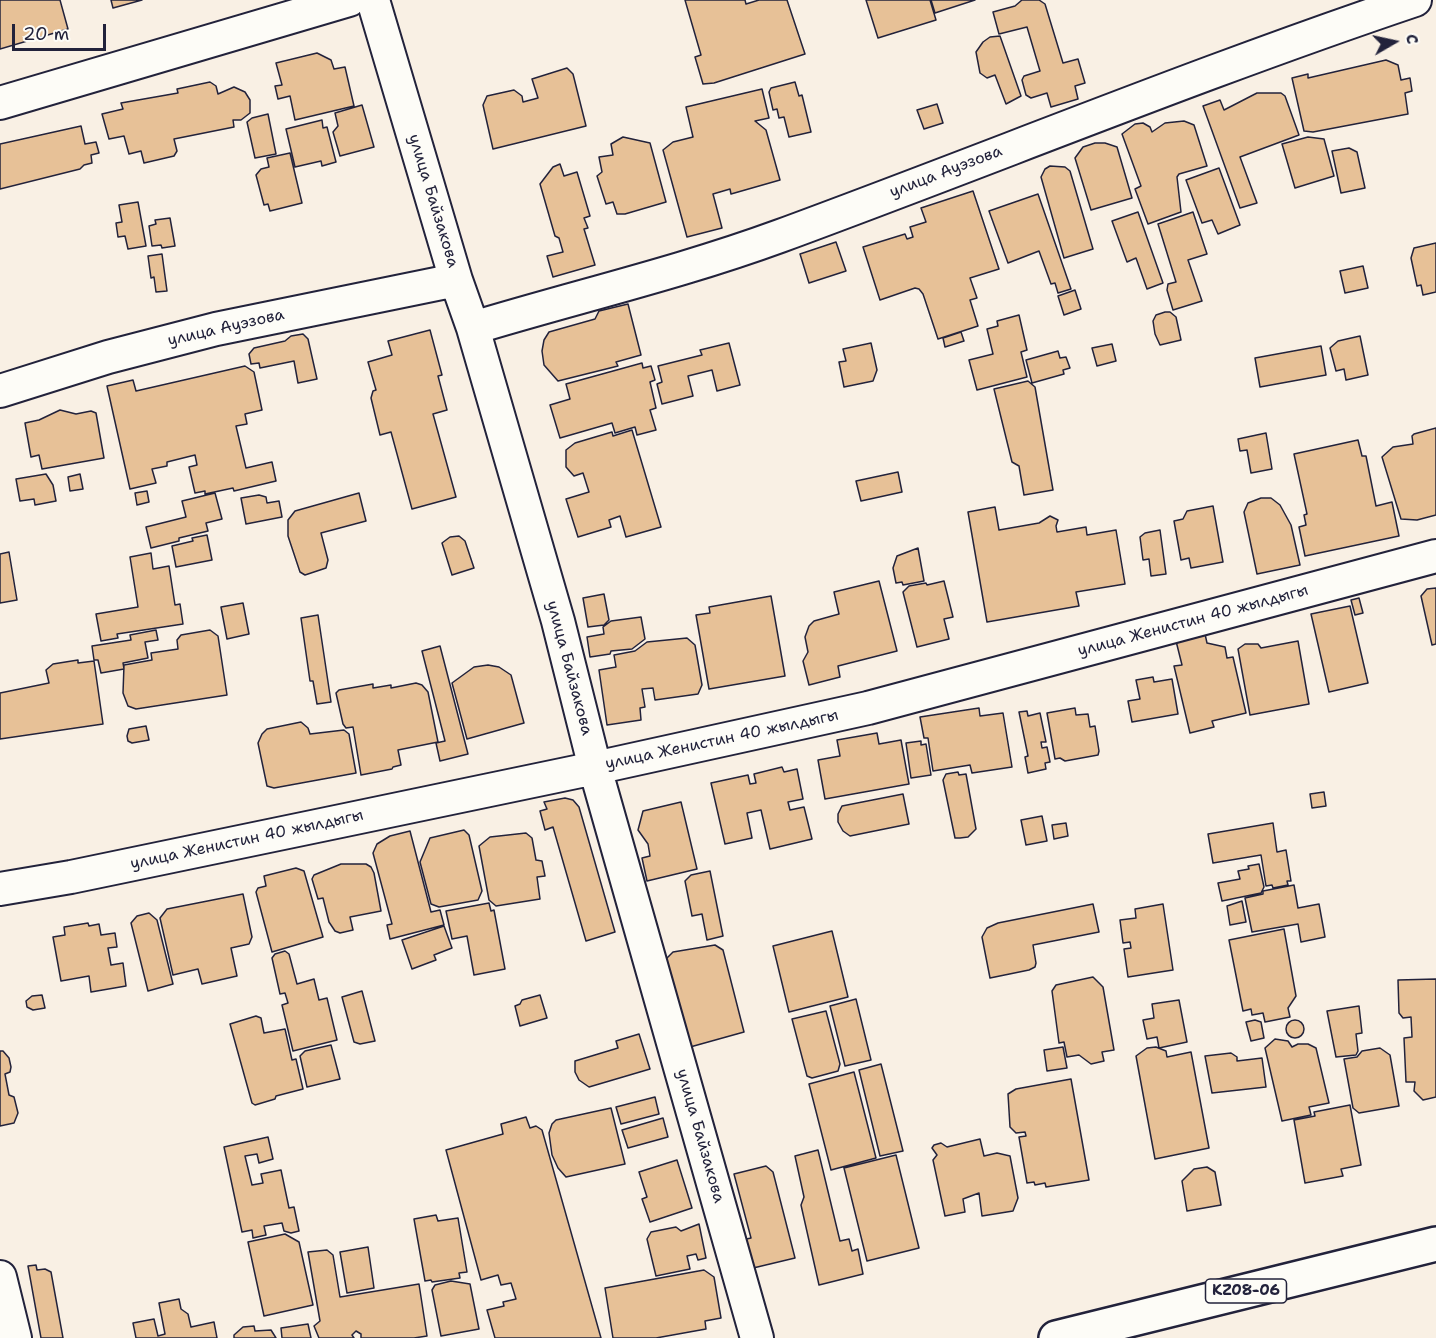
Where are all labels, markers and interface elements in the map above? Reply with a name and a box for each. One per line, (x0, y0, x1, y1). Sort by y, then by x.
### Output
scale bar (15, 12, 110, 50)
north arrow (1364, 12, 1424, 72)
text: 20 m (23, 22, 69, 46)
text: С (1401, 33, 1423, 46)
street label: улица Байзакова (404, 132, 462, 270)
street label: улица Ауэзова (887, 142, 1005, 202)
street label: улица Ауэзова (166, 305, 286, 351)
street label: улица Женистин 40 жылдыгы (1076, 581, 1310, 661)
street label: улица Байзакова (542, 599, 596, 737)
street label: улица Женистин 40 жылдыгы (604, 706, 840, 774)
street label: улица Женистин 40 жылдыгы (129, 806, 365, 874)
street label: улица Байзакова (672, 1067, 728, 1205)
road number: KZ08-06 (1206, 1279, 1286, 1303)

